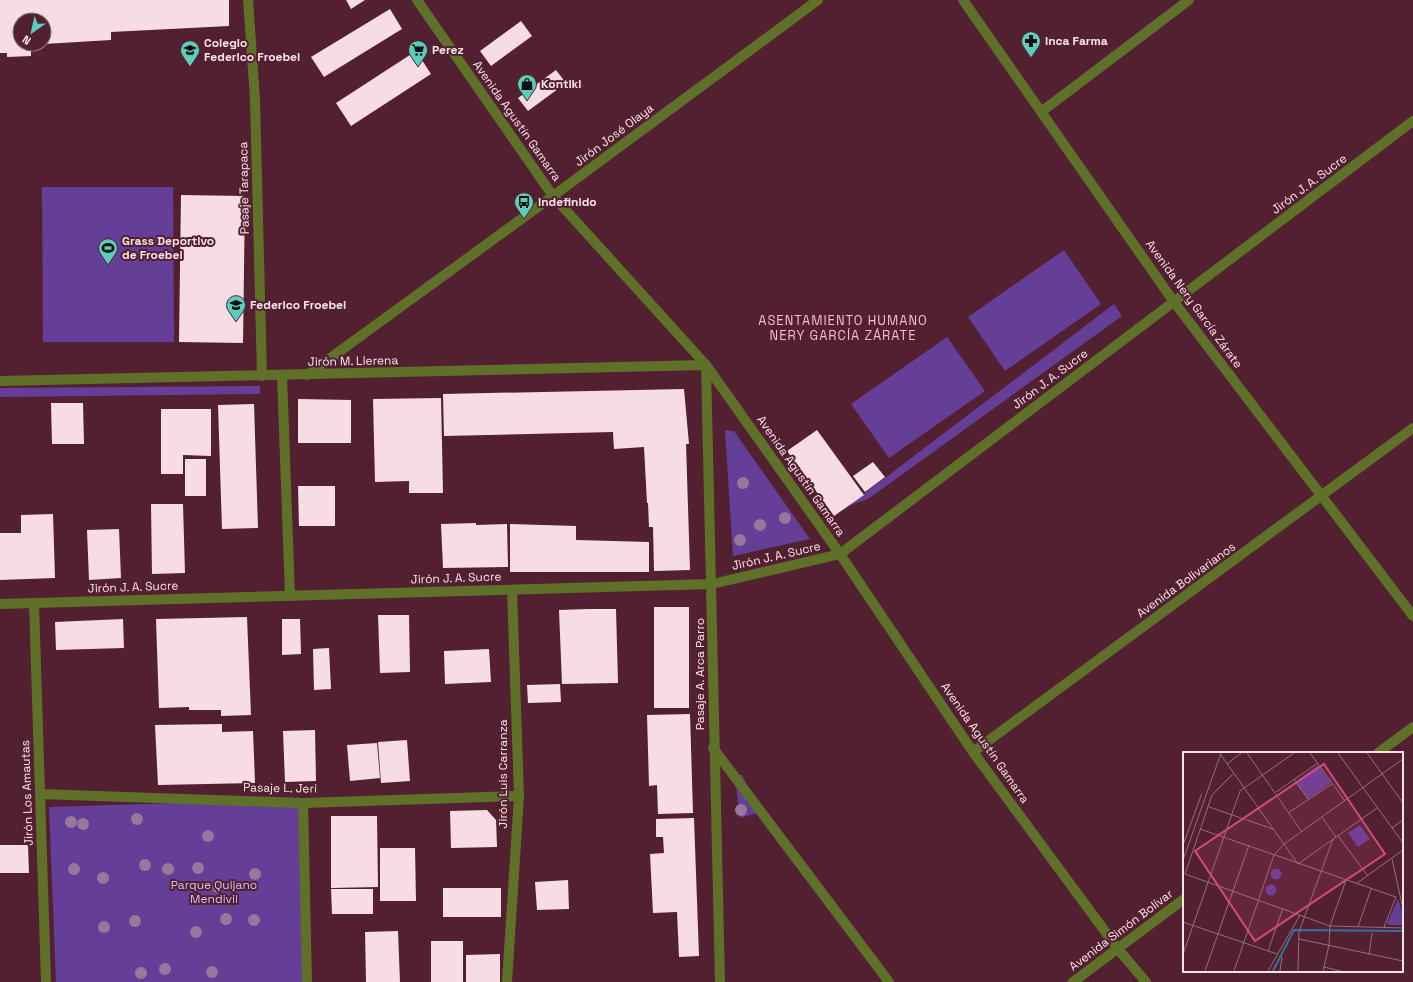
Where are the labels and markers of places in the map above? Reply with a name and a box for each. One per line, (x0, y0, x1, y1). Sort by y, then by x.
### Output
pharmacy icon: Inca Farma (1020, 30, 1042, 58)
place label: Inca Farma (1045, 33, 1108, 49)
place label: Colegio Federico Froebel (204, 35, 300, 65)
school or university icon: Colegio Federico Froebel (179, 39, 201, 67)
supermarket icon: Perez (407, 39, 429, 67)
place label: Perez (432, 42, 464, 58)
shop icon: Kontiki (516, 73, 538, 101)
place label: Kontiki (541, 76, 582, 92)
bus stop icon: indefinido (513, 191, 535, 219)
place label: indefinido (538, 194, 597, 210)
place label: Grass Deportivo de Froebel (122, 233, 214, 263)
sports icon: Grass Deportivo de Froebel (97, 237, 119, 265)
school or university icon: Federico Froebel (225, 294, 247, 322)
place label: Federico Froebel (250, 297, 346, 313)

